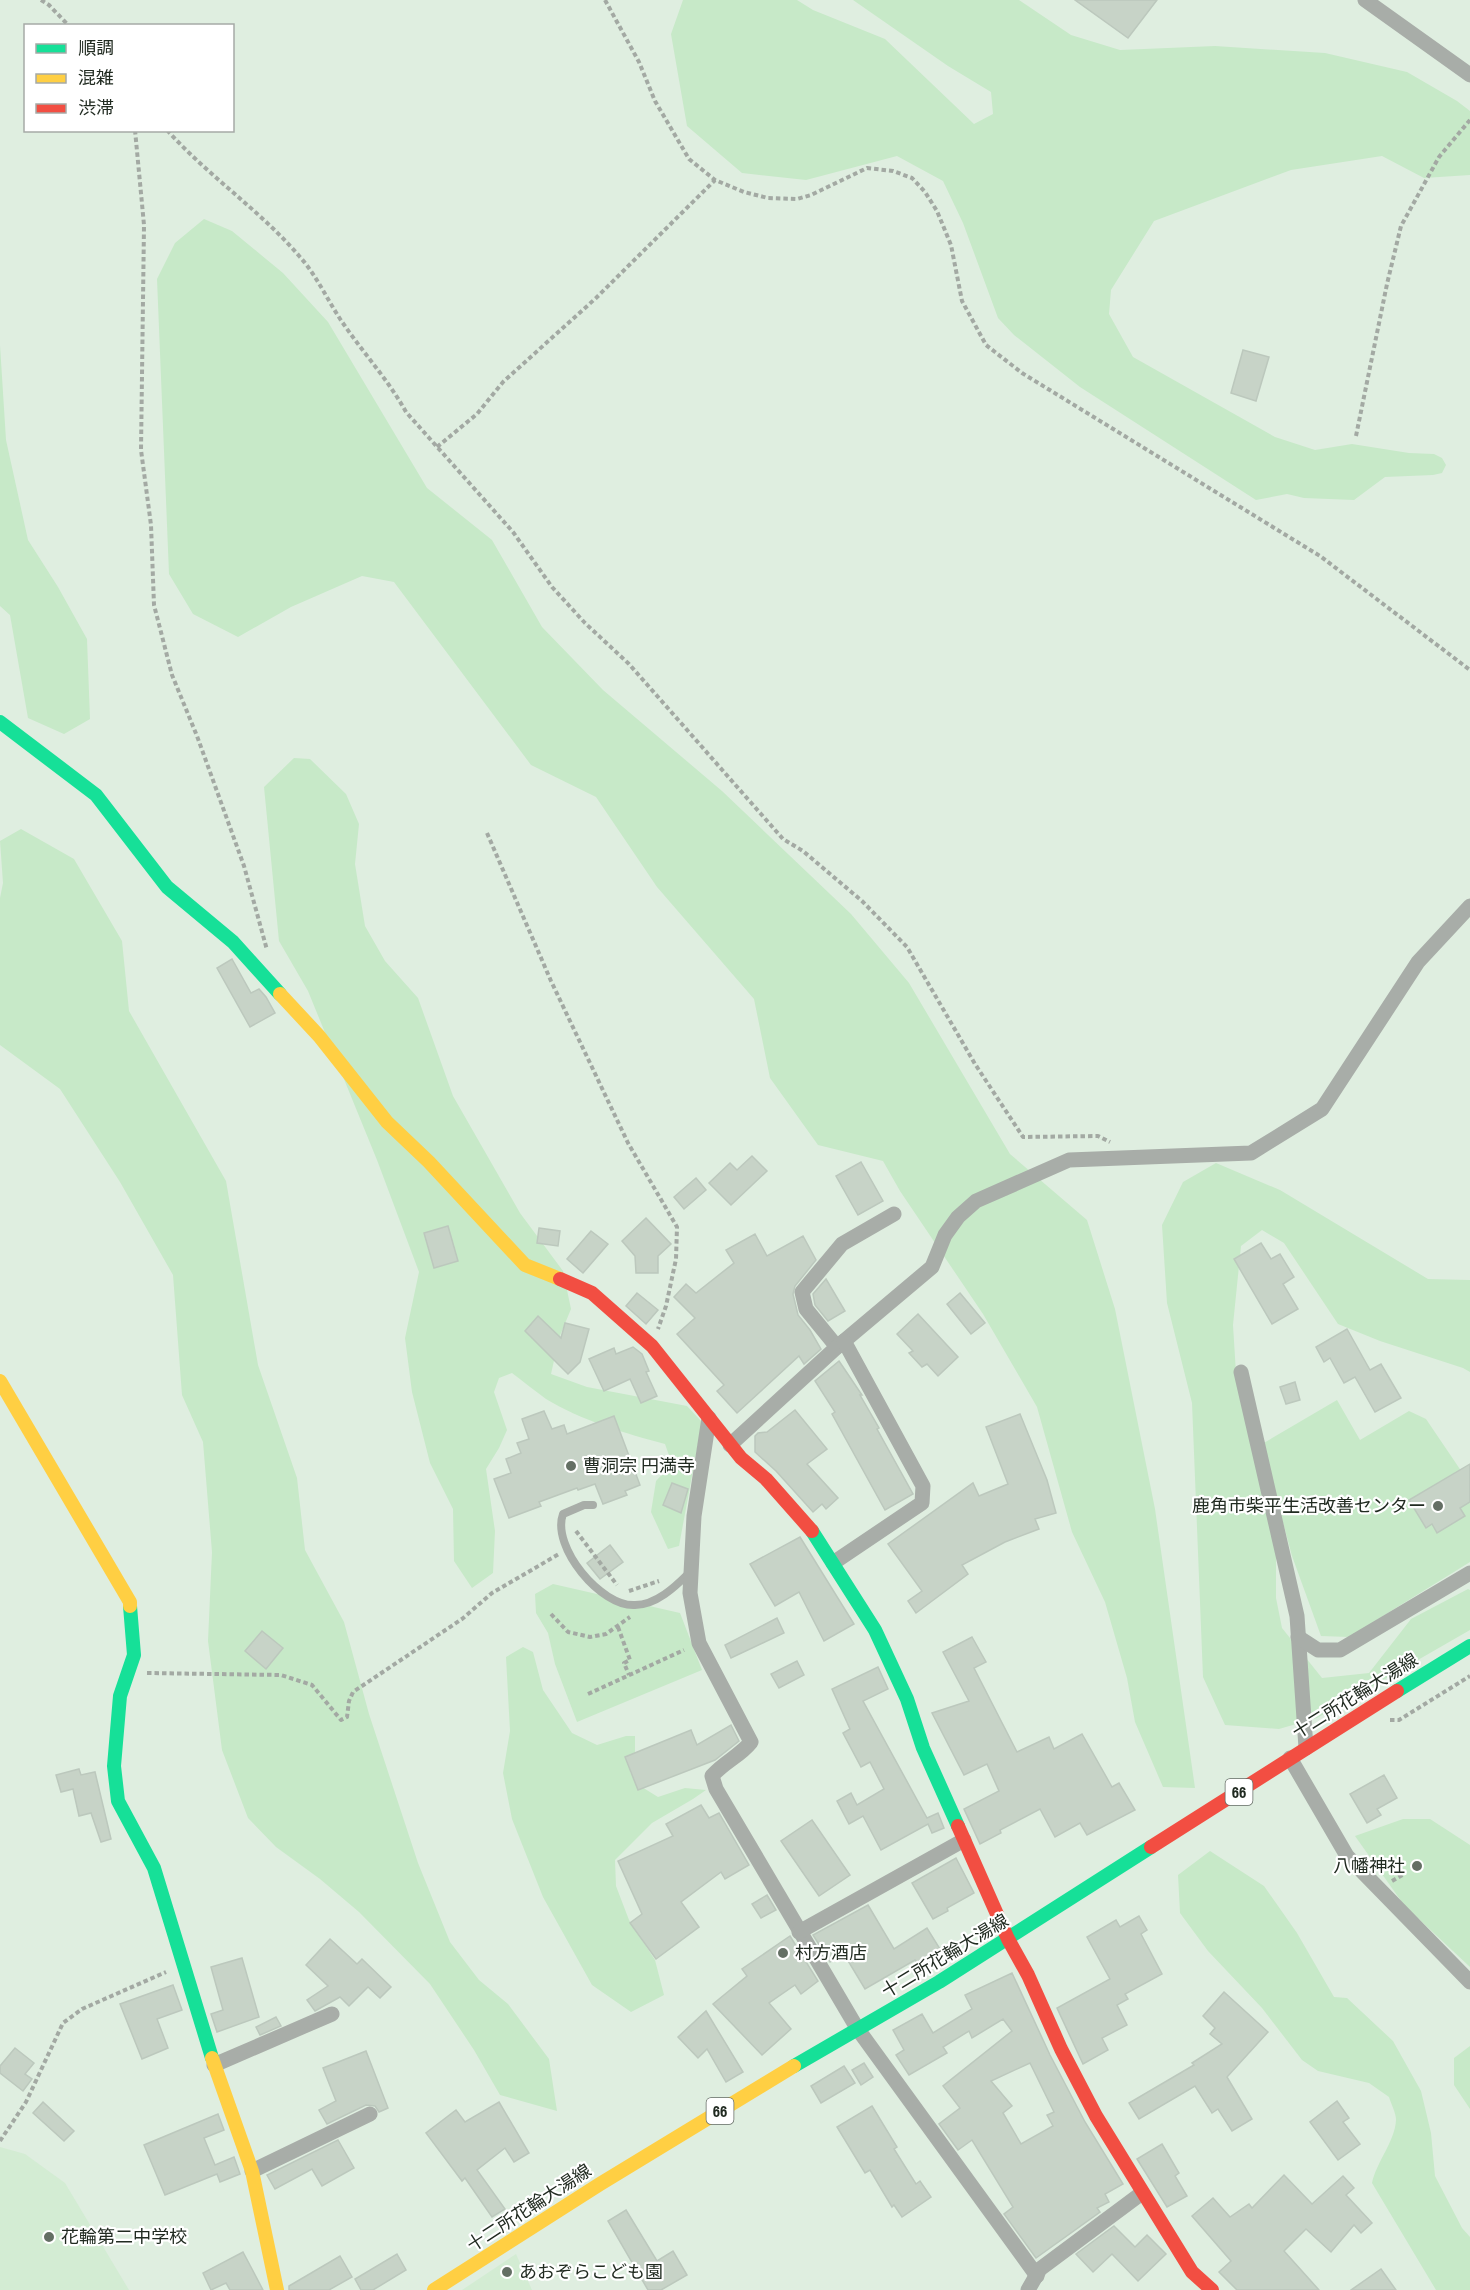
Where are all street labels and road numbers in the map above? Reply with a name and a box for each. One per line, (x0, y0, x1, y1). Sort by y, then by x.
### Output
street label: 十二所花輪大湯線 (1287, 1647, 1422, 1744)
road number: 66 (1226, 1779, 1252, 1805)
street label: 十二所花輪大湯線 (877, 1908, 1013, 2003)
road number: 66 (706, 2098, 734, 2124)
street label: 十二所花輪大湯線 (462, 2158, 596, 2257)

